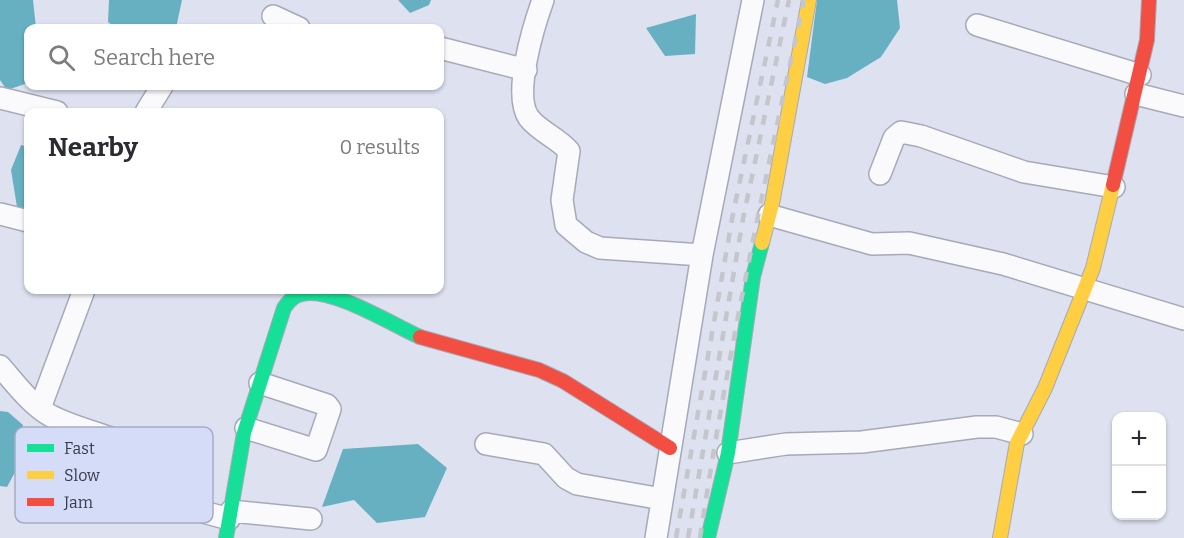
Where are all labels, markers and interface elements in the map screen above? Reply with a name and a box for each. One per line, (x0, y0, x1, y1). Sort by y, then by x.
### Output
search box (24, 24, 444, 90)
icon: search (45, 41, 78, 74)
text: Search here (93, 44, 215, 71)
text: Nearby (48, 132, 138, 163)
text: 0 results (340, 135, 420, 159)
map controls (1112, 412, 1166, 520)
button: + (1112, 412, 1166, 466)
legend (15, 427, 213, 523)
text: Fast (64, 439, 95, 458)
text: Slow (64, 466, 100, 485)
button: − (1112, 466, 1166, 520)
text: Jam (63, 493, 93, 512)

